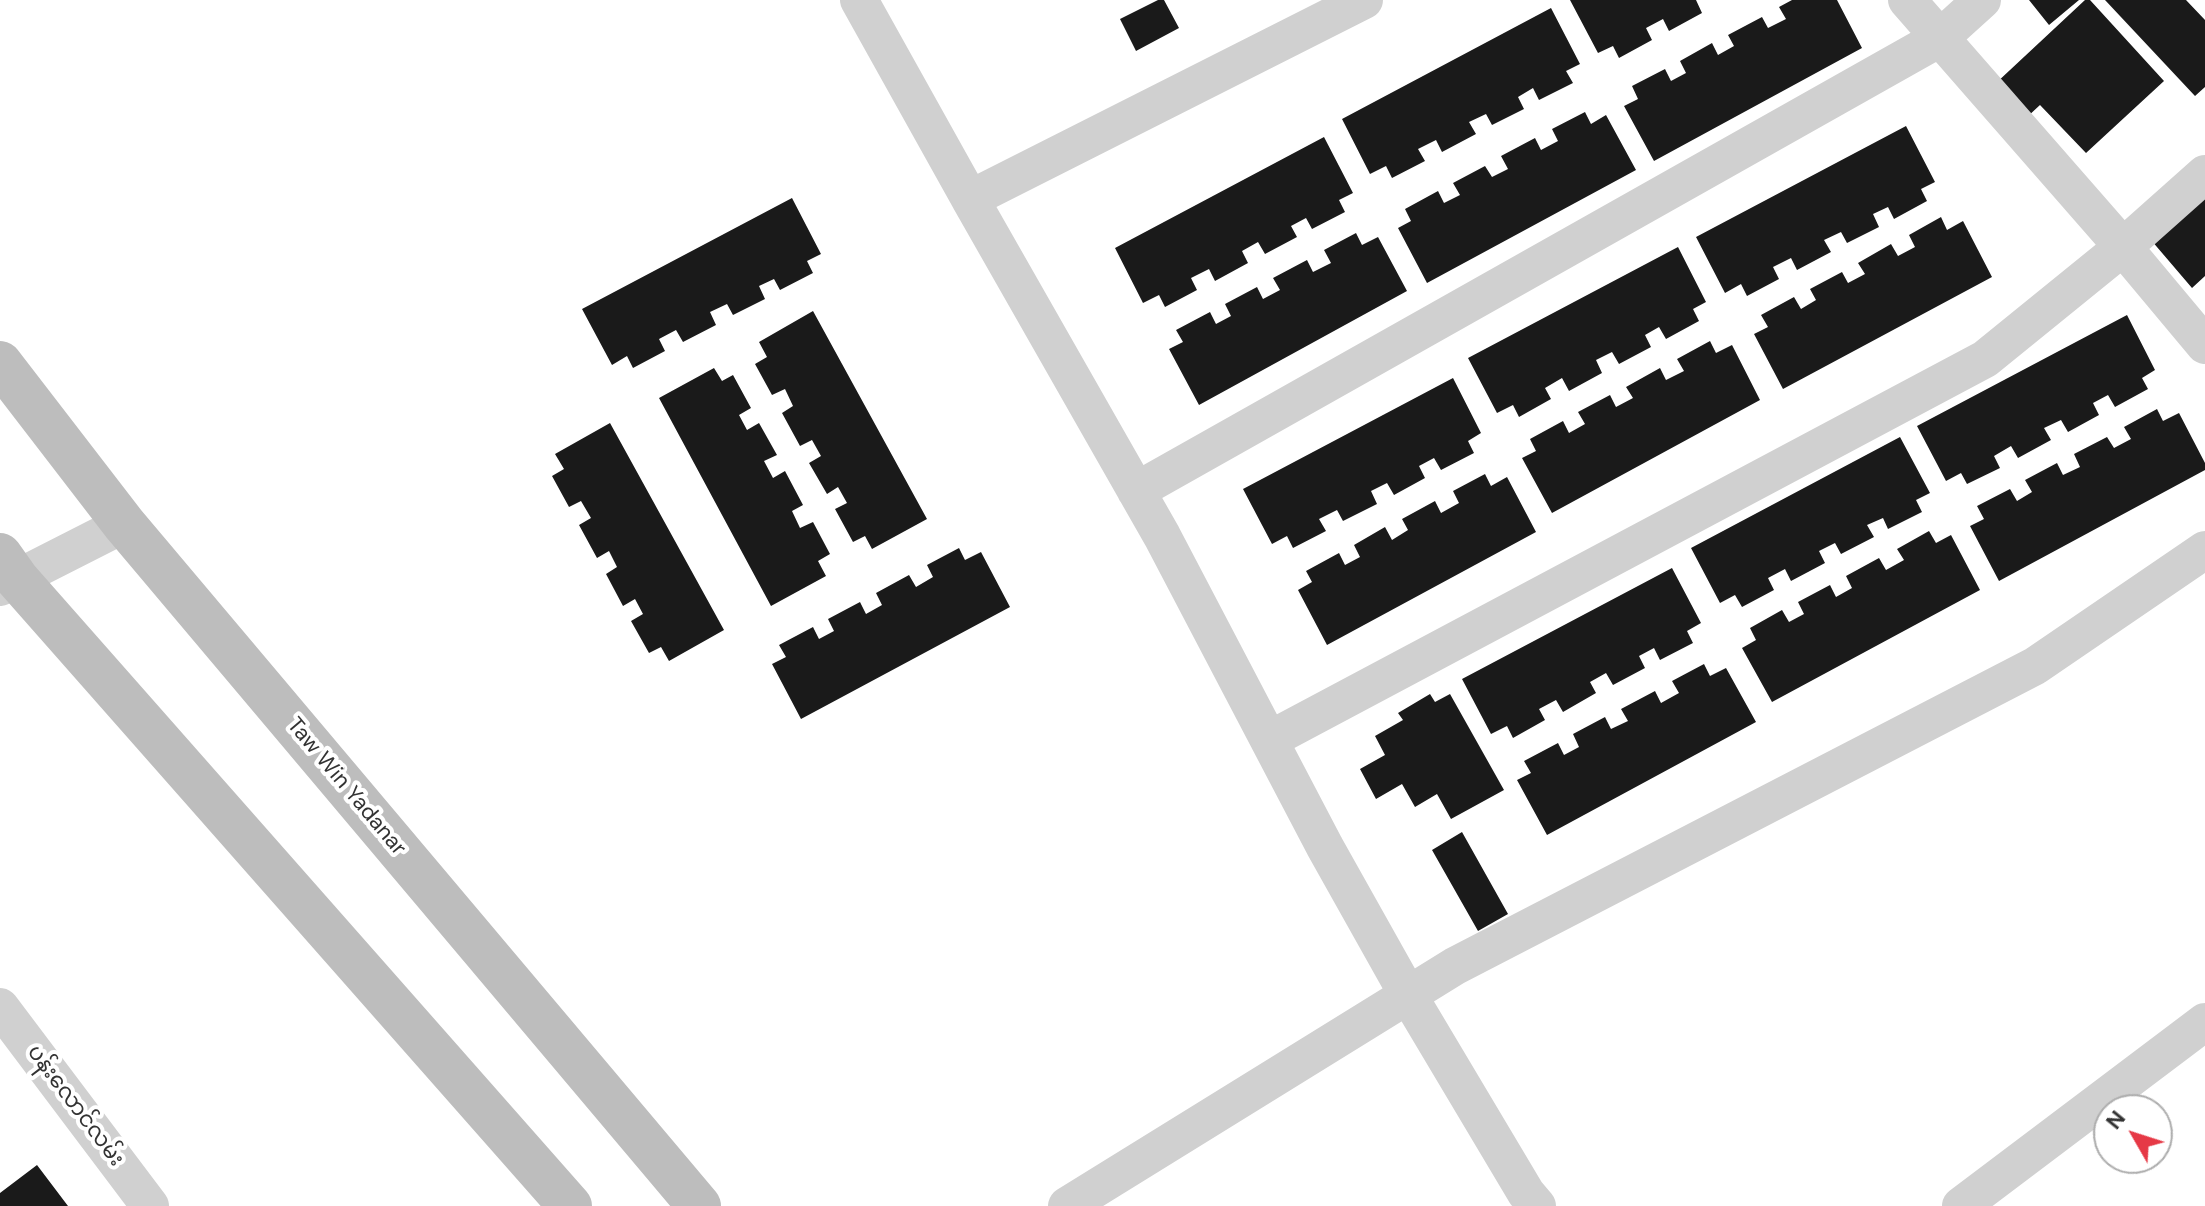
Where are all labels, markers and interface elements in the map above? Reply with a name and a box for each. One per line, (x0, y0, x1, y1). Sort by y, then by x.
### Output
street label: Taw Win Yadanar (281, 713, 411, 861)
street label: ပန်းလောင်လမ်း (21, 1040, 129, 1172)
north arrow (2093, 1094, 2173, 1174)
text: N (2099, 1104, 2132, 1135)

